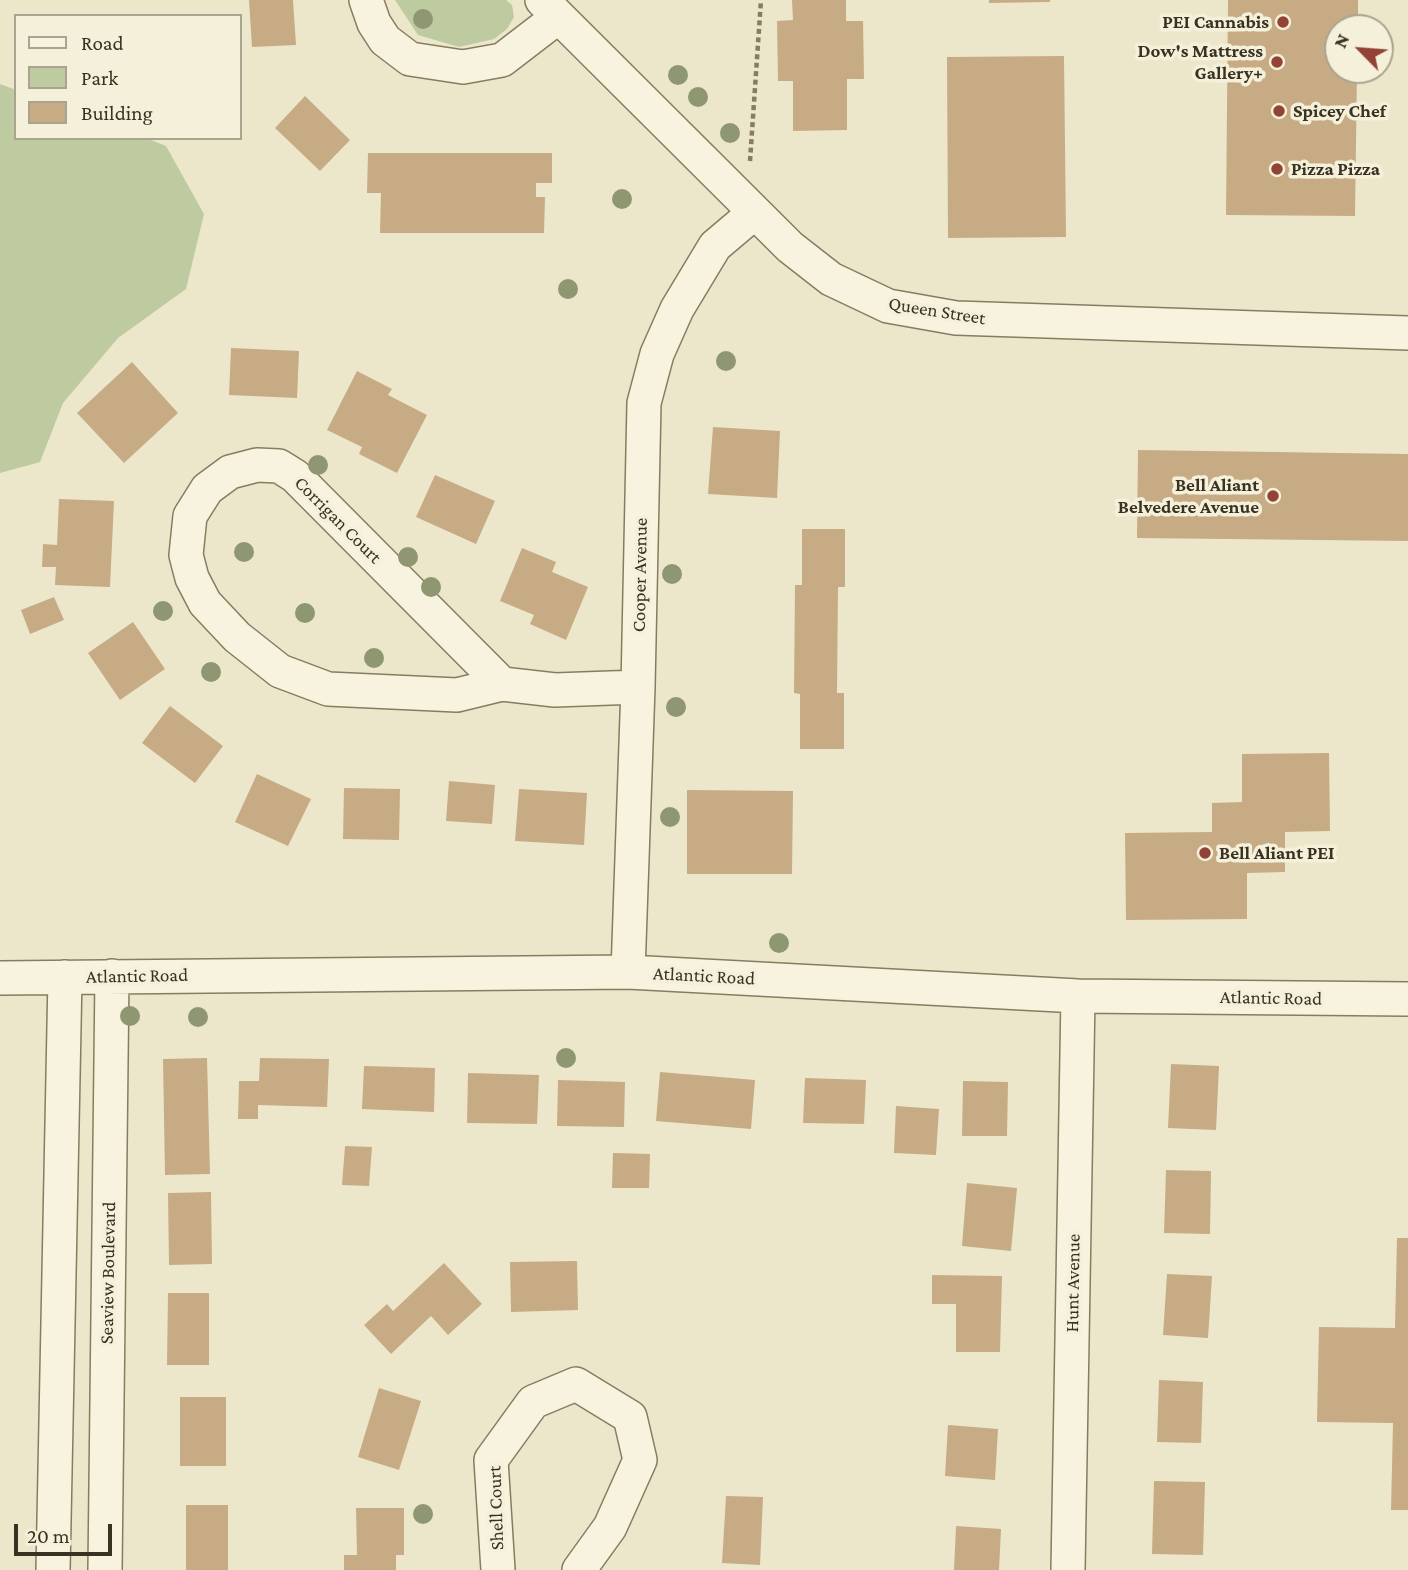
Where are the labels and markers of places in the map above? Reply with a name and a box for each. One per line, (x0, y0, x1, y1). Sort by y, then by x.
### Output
place label: PEI Cannabis (1162, 11, 1269, 33)
marker: PEI Cannabis (1275, 14, 1291, 30)
place label: Dow's Mattress Gallery+ (1137, 40, 1263, 84)
marker: Dow's Mattress Gallery+ (1269, 54, 1285, 70)
place label: Spicey Chef (1293, 100, 1386, 122)
marker: Spicey Chef (1271, 103, 1287, 119)
place label: Pizza Pizza (1291, 158, 1380, 180)
marker: Pizza Pizza (1269, 161, 1285, 177)
place label: Bell Aliant Belvedere Avenue (1118, 474, 1259, 518)
marker: Bell Aliant Belvedere Avenue (1265, 488, 1281, 504)
place label: Bell Aliant PEI (1219, 842, 1334, 864)
marker: Bell Aliant PEI (1197, 845, 1213, 861)

